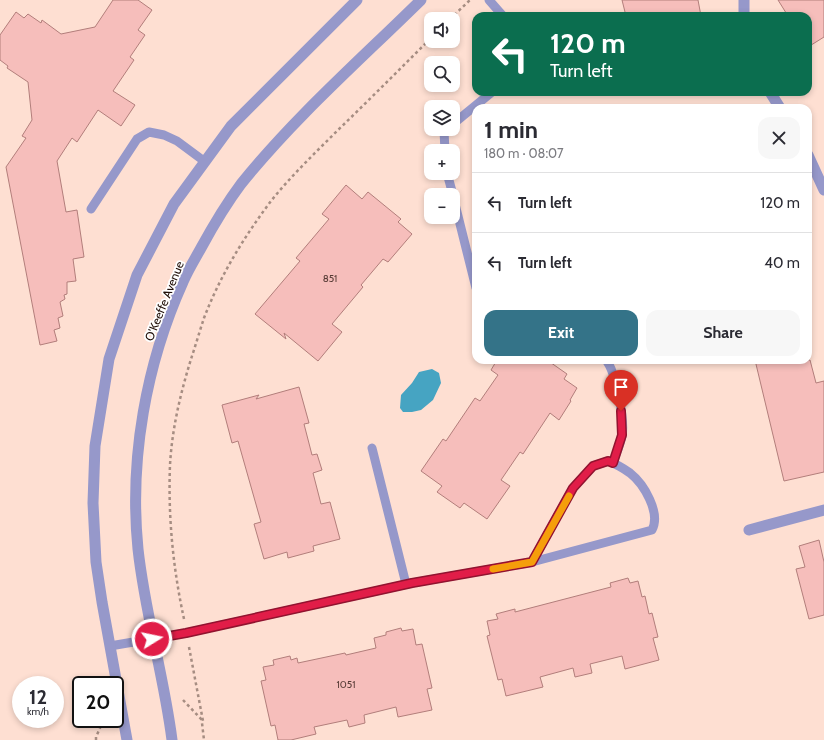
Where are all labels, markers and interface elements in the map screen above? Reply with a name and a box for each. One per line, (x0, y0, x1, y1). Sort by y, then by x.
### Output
map controls (424, 12, 460, 224)
button: sound (424, 12, 460, 48)
text: 120 m (550, 26, 626, 60)
icon: left (484, 28, 536, 80)
button: search (424, 56, 460, 92)
text: Turn left (550, 60, 613, 82)
button: layers (424, 100, 460, 136)
text: 1 min (484, 115, 538, 144)
button: close (758, 117, 800, 159)
button: + (424, 144, 460, 180)
text: 180 m · 08:07 (484, 145, 564, 161)
button: − (424, 188, 460, 224)
icon: left (484, 192, 506, 214)
text: Turn left (518, 194, 572, 212)
text: 120 m (760, 194, 800, 212)
icon: left (484, 252, 506, 274)
text: Turn left (518, 254, 572, 272)
text: 40 m (764, 254, 800, 272)
street label: O'Keeffe Avenue (141, 259, 187, 343)
house number: 851 (323, 272, 337, 285)
button: Exit (484, 310, 638, 356)
button: Share (646, 310, 800, 356)
pin (604, 370, 638, 411)
icon: arrive (610, 376, 632, 398)
position arrow (131, 618, 173, 660)
speed limit sign: 20 (72, 676, 124, 728)
house number: 1051 (337, 678, 355, 691)
text: 12 (29, 685, 47, 709)
text: km/h (27, 705, 49, 718)

